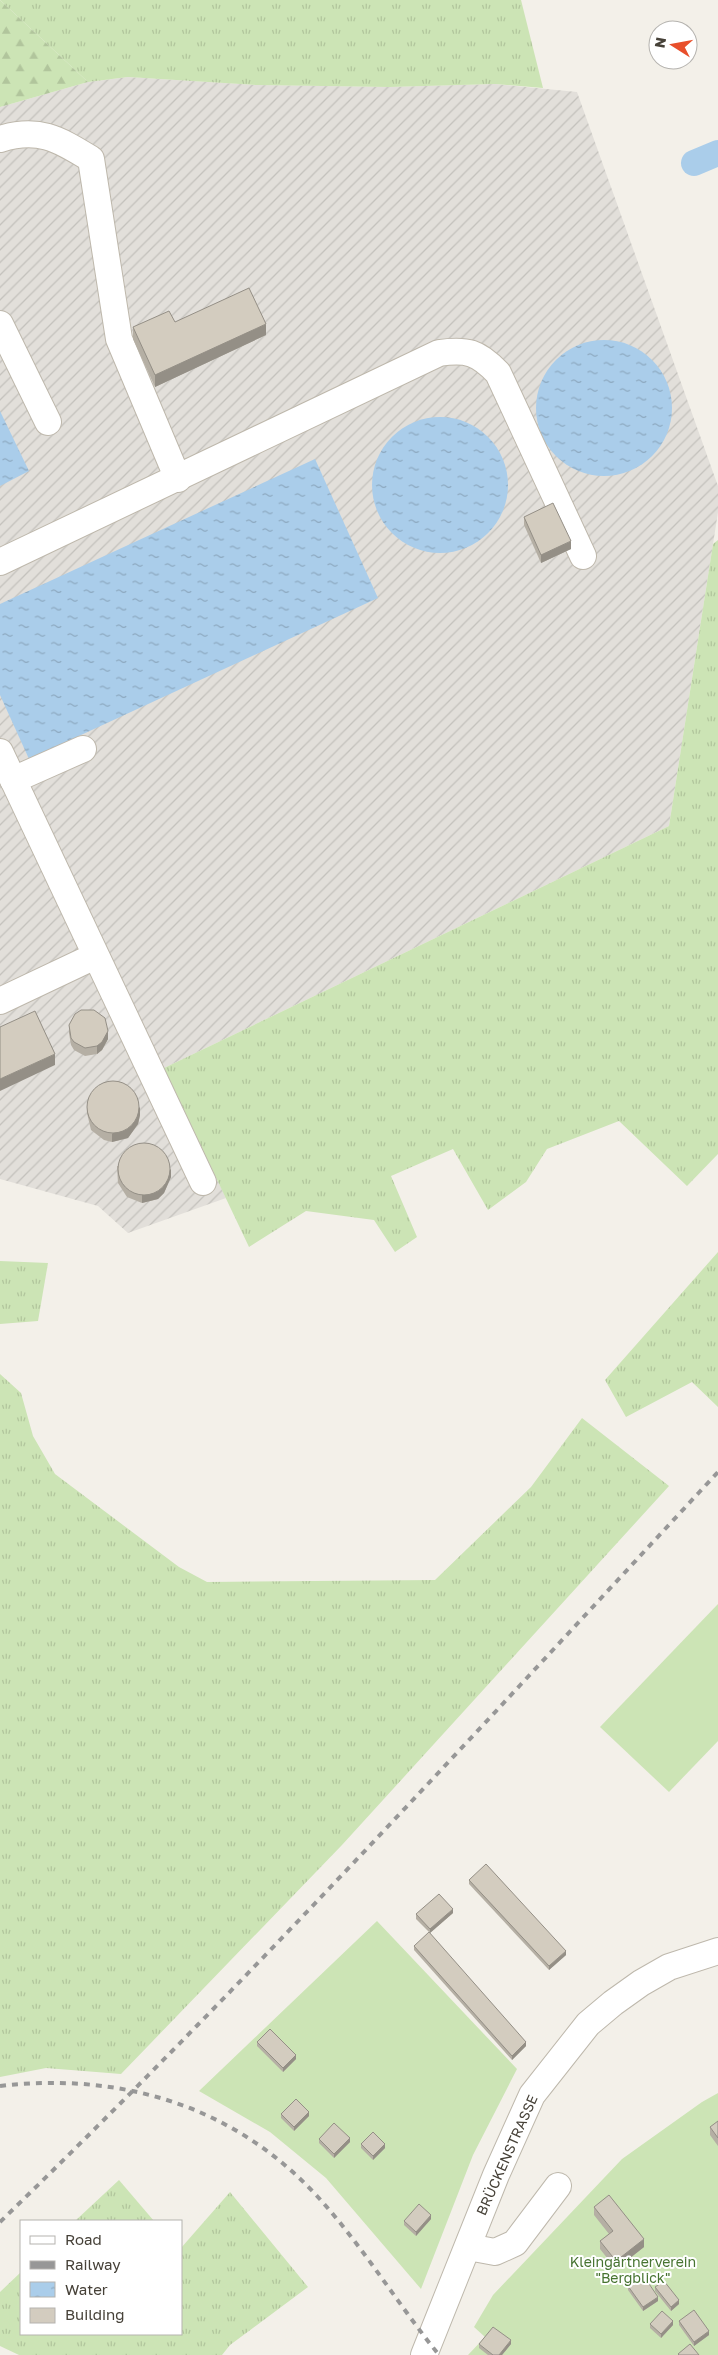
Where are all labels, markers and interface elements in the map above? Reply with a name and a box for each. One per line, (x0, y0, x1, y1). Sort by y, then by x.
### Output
north arrow (648, 20, 698, 70)
text: N (650, 36, 669, 49)
street label: BRÜCKENSTRASSE (472, 2092, 541, 2218)
legend (20, 2220, 182, 2335)
text: Road (65, 2230, 102, 2248)
park label: Kleingärtnerverein "Bergblick" (570, 2253, 696, 2286)
text: Railway (65, 2255, 121, 2273)
text: Water (65, 2280, 108, 2298)
text: Building (65, 2305, 125, 2323)

